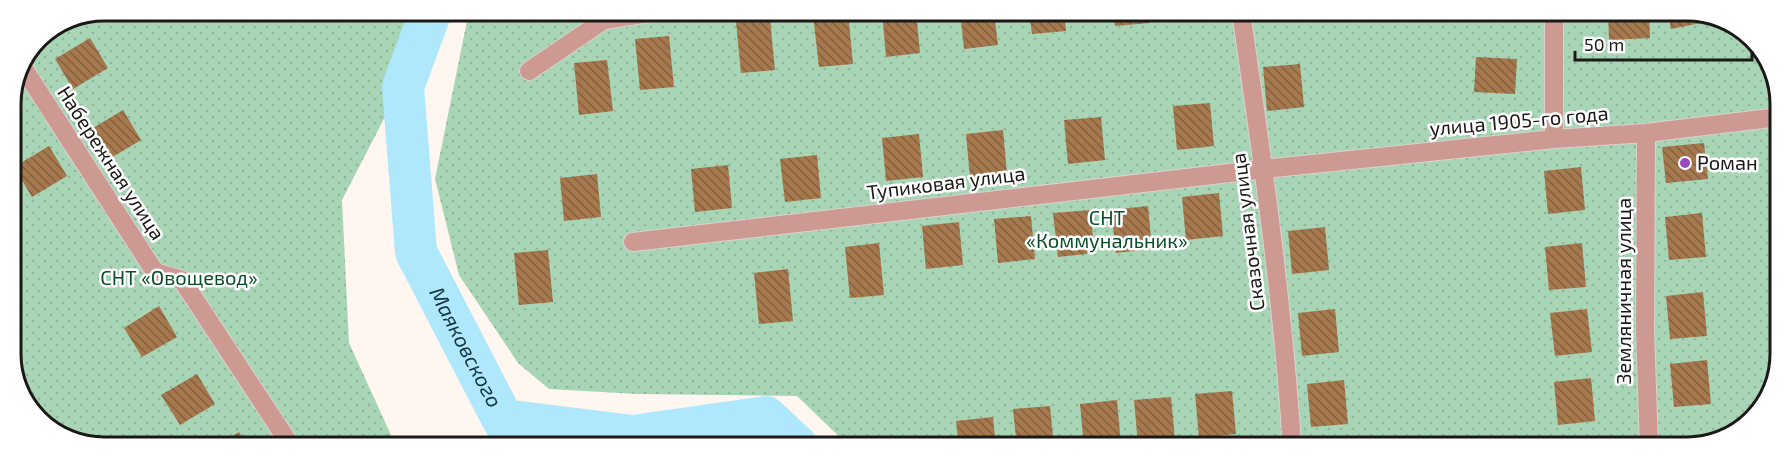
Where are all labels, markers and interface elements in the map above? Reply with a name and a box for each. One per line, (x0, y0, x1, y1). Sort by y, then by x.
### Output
scale bar (1575, 24, 1752, 62)
text: 50 m (1584, 33, 1624, 55)
street label: Набережная улица (52, 81, 171, 244)
street label: улица 1905-го года (1428, 100, 1609, 141)
place label: Роман (1697, 150, 1758, 174)
street label: Сказочная улица (1225, 152, 1270, 312)
marker: Роман (1678, 156, 1692, 170)
street label: Тупиковая улица (865, 160, 1027, 205)
street label: Земляничная улица (1611, 198, 1636, 384)
park label: СНТ «Коммунальник» (1026, 205, 1188, 253)
park label: СНТ «Овощевод» (100, 265, 258, 289)
water label: Маяковского (425, 282, 508, 411)

